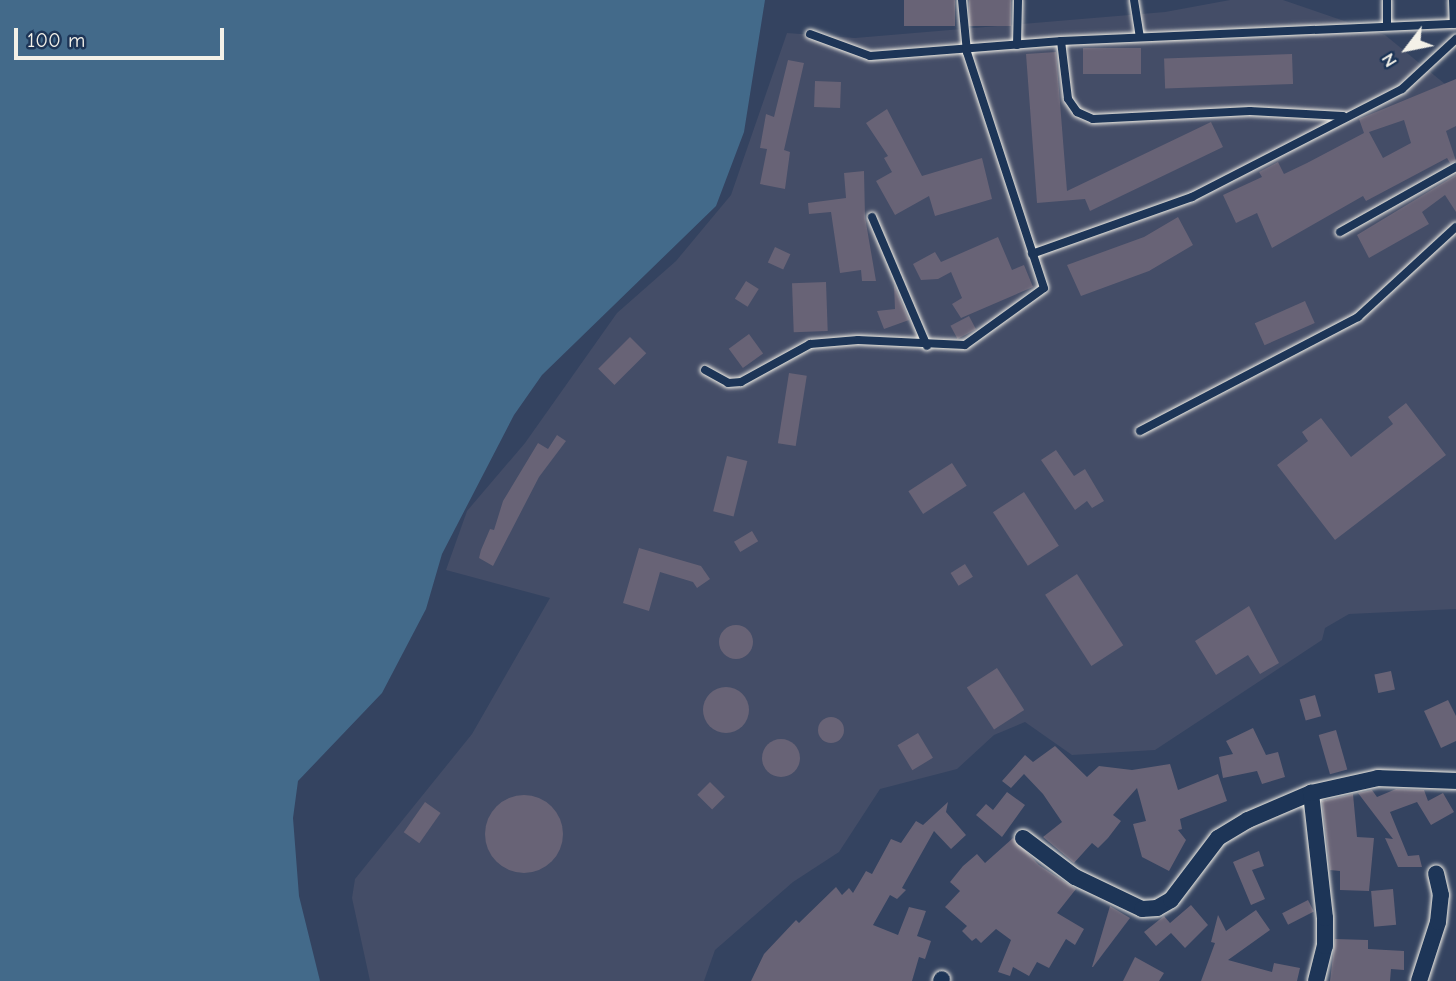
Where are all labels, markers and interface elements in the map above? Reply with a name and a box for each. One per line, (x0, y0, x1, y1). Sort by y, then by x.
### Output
scale bar (18, 14, 228, 58)
north arrow (1372, 14, 1442, 84)
text: 100 m (27, 28, 85, 52)
text: N (1377, 49, 1402, 71)

